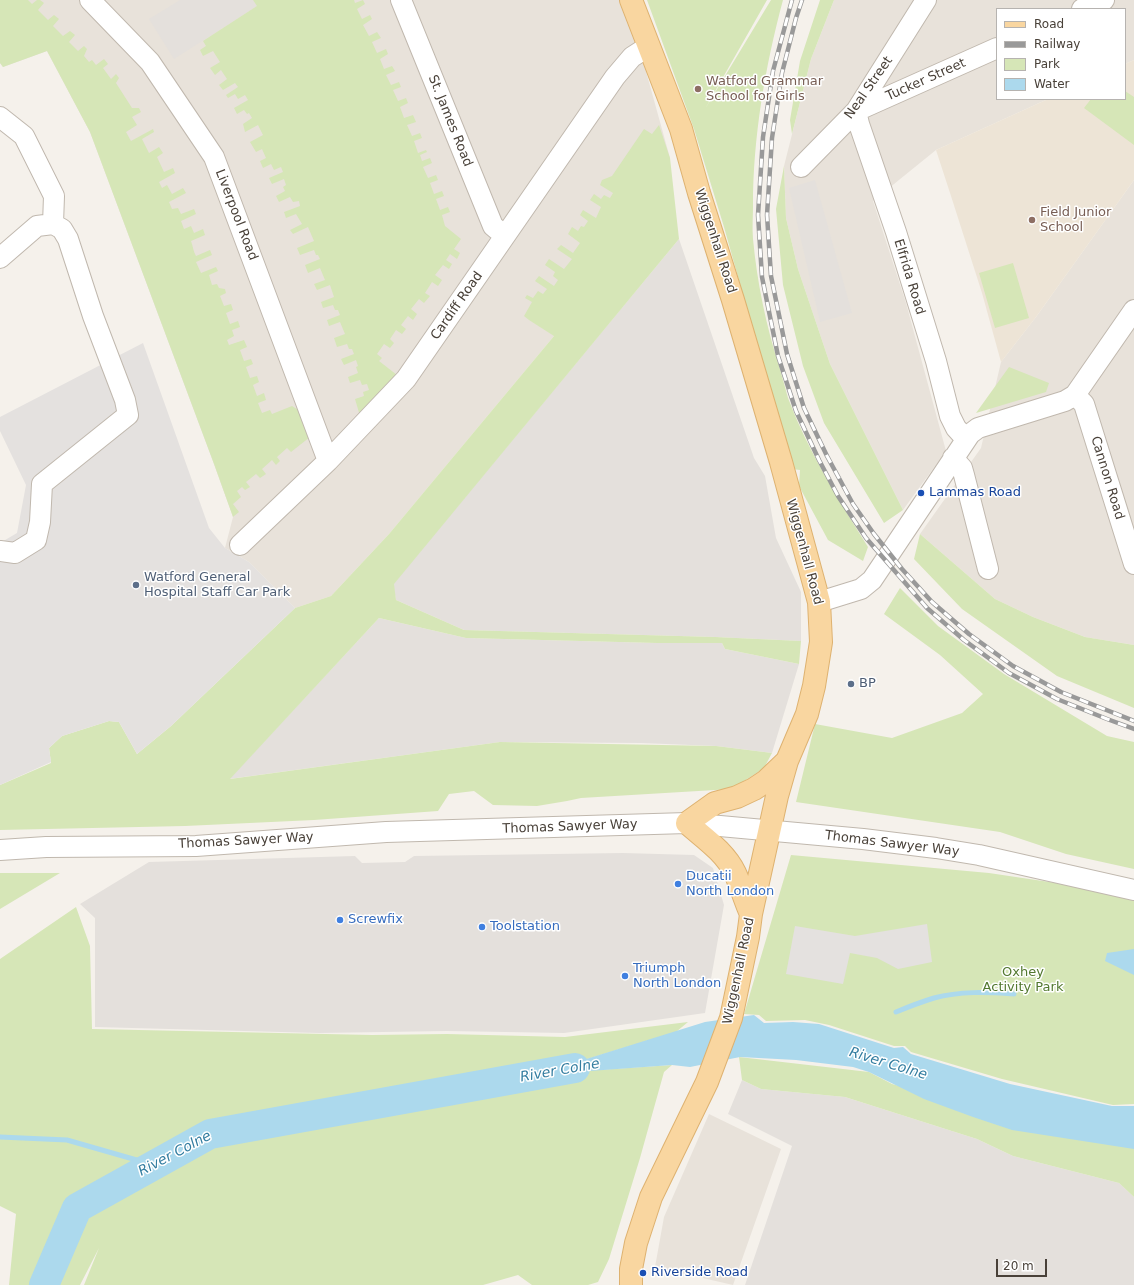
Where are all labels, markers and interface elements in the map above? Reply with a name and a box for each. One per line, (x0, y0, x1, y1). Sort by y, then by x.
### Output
legend (996, 8, 1126, 100)
text: Road (1034, 17, 1064, 31)
text: Railway (1034, 37, 1080, 51)
street label: Neal Street (842, 54, 896, 122)
street label: Tucker Street (884, 56, 968, 104)
text: Park (1034, 57, 1060, 71)
street label: St. James Road (424, 73, 476, 169)
place label: Watford Grammar School for Girls (706, 74, 823, 105)
text: Water (1034, 77, 1069, 91)
marker: Watford Grammar School for Girls (693, 84, 703, 94)
street label: Liverpool Road (211, 167, 261, 263)
street label: Wiggenhall Road (691, 187, 739, 295)
place label: Field Junior School (1040, 205, 1111, 236)
marker: Field Junior School (1027, 215, 1037, 225)
street label: Elfrida Road (890, 237, 928, 317)
street label: Cardiff Road (428, 269, 486, 343)
street label: Cannon Road (1087, 434, 1127, 522)
place label: Lammas Road (929, 485, 1021, 501)
marker: Lammas Road (916, 488, 926, 498)
street label: Wiggenhall Road (782, 497, 826, 607)
place label: Watford General Hospital Staff Car Park (144, 570, 290, 601)
marker: Watford General Hospital Staff Car Park (131, 580, 141, 590)
place label: BP (859, 676, 876, 692)
marker: BP (846, 679, 856, 689)
street label: Thomas Sawyer Way (502, 817, 638, 837)
street label: Thomas Sawyer Way (824, 828, 960, 860)
street label: Thomas Sawyer Way (178, 830, 314, 852)
place label: Ducatii North London (686, 869, 774, 900)
marker: Ducatii North London (673, 879, 683, 889)
place label: Screwfix (348, 912, 403, 928)
marker: Screwfix (335, 915, 345, 925)
street label: Wiggenhall Road (720, 916, 758, 1026)
place label: Toolstation (490, 919, 560, 935)
marker: Toolstation (477, 922, 487, 932)
place label: Triumph North London (633, 961, 721, 992)
park label: Oxhey Activity Park (983, 965, 1063, 996)
marker: Triumph North London (620, 971, 630, 981)
water label: River Colne (847, 1044, 929, 1084)
water label: River Colne (519, 1056, 601, 1086)
water label: River Colne (136, 1128, 214, 1180)
scale bar (998, 1251, 1049, 1277)
text: 20 m (1003, 1259, 1034, 1273)
place label: Riverside Road (651, 1265, 748, 1281)
marker: Riverside Road (638, 1268, 648, 1278)

